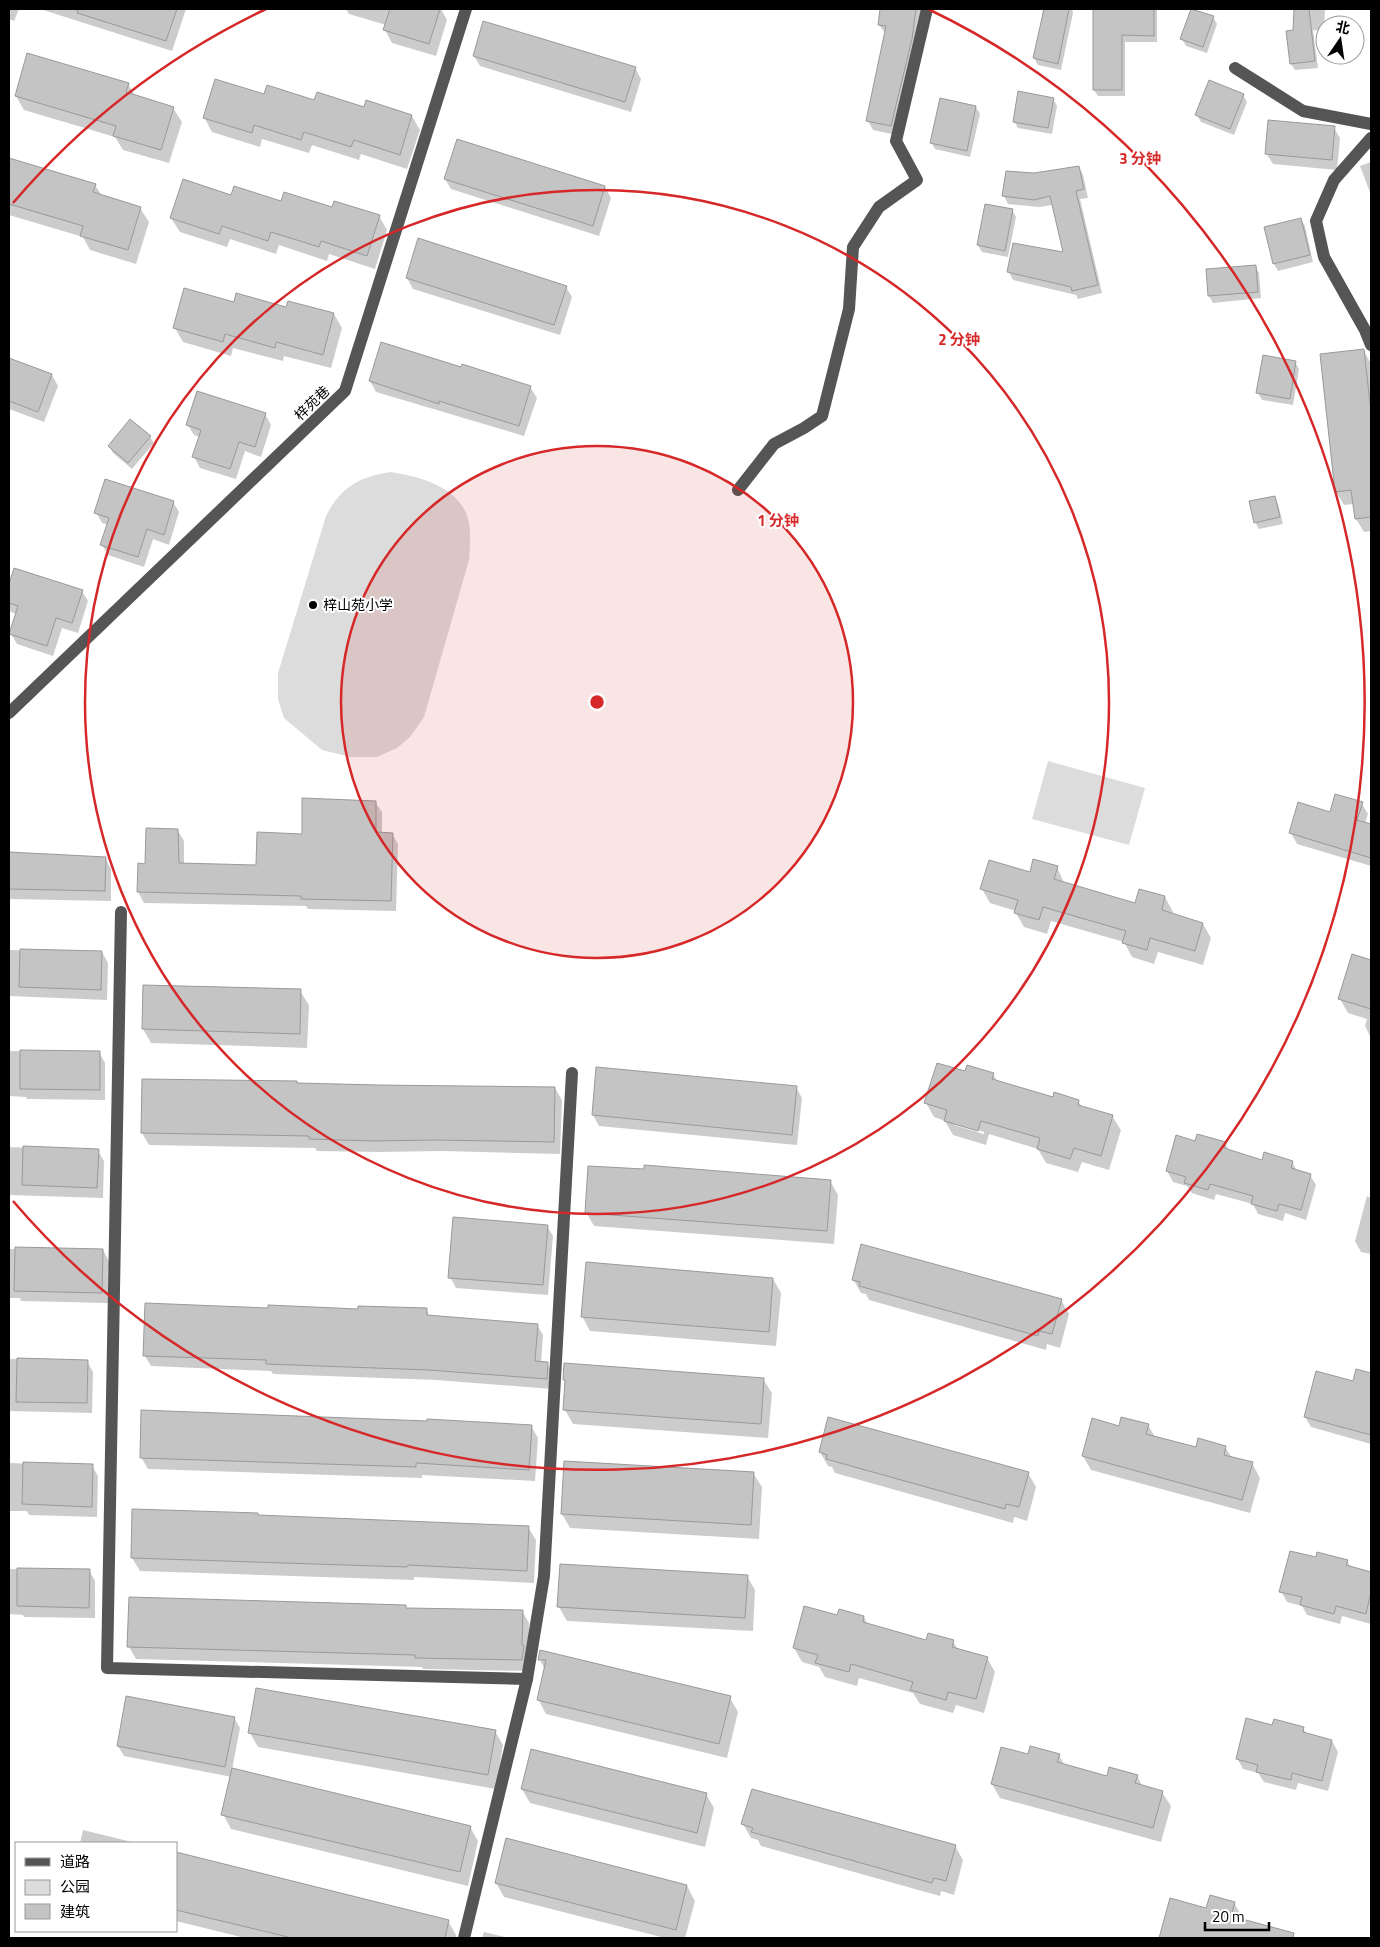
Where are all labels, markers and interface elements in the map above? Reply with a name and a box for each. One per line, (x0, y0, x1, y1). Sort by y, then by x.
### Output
north arrow (1315, 15, 1365, 65)
text: 北 (1334, 15, 1352, 39)
text: 3 分钟 (1119, 147, 1161, 170)
text: 2 分钟 (938, 328, 980, 351)
street label: 梓苑巷 (289, 380, 334, 425)
text: 1 分钟 (757, 509, 799, 532)
place label: 梓山苑小学 (323, 594, 393, 615)
marker: 梓山苑小学 (307, 599, 319, 611)
centre of rings (588, 693, 606, 711)
legend (15, 1842, 178, 1932)
text: 道路 (60, 1850, 90, 1873)
text: 公园 (60, 1875, 90, 1898)
text: 建筑 (60, 1900, 90, 1923)
scale bar (1205, 1900, 1269, 1932)
text: 20 m (1212, 1905, 1245, 1928)

